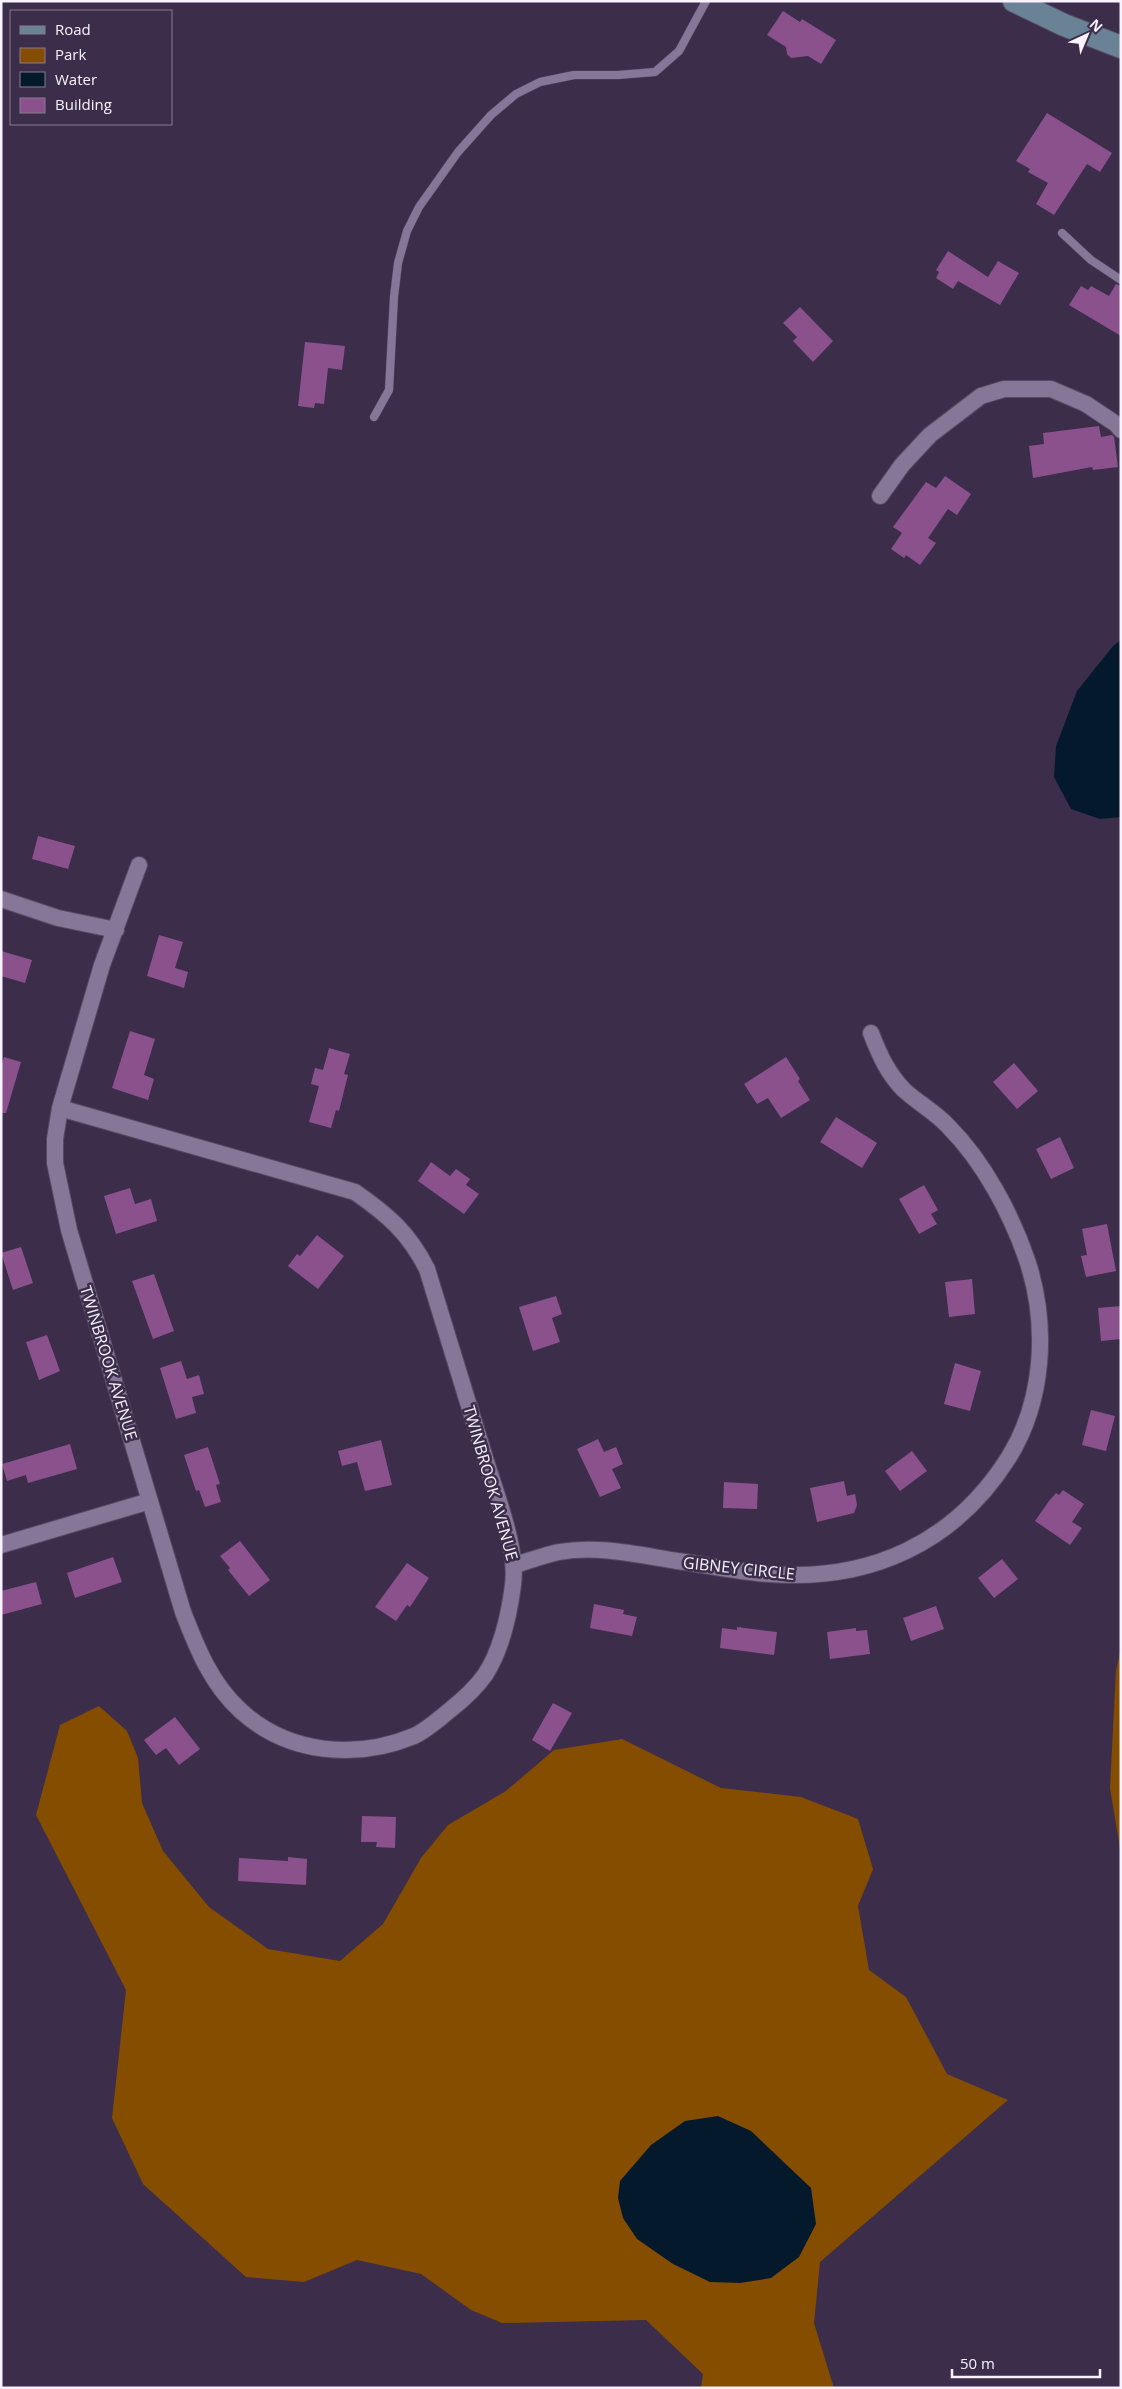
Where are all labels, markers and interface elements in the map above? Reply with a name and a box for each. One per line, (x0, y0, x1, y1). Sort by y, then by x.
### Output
legend (10, 10, 172, 125)
north arrow (1062, 10, 1112, 60)
text: N (1086, 14, 1107, 36)
text: Road (55, 19, 91, 39)
text: Park (55, 44, 86, 64)
text: Water (55, 69, 97, 89)
text: Building (55, 94, 112, 114)
street label: TWINBROOK AVENUE (75, 1283, 143, 1443)
street label: TWINBROOK AVENUE (458, 1403, 524, 1563)
street label: GIBNEY CIRCLE (682, 1551, 796, 1585)
scale bar (952, 2346, 1100, 2378)
text: 50 m (960, 2353, 995, 2373)

